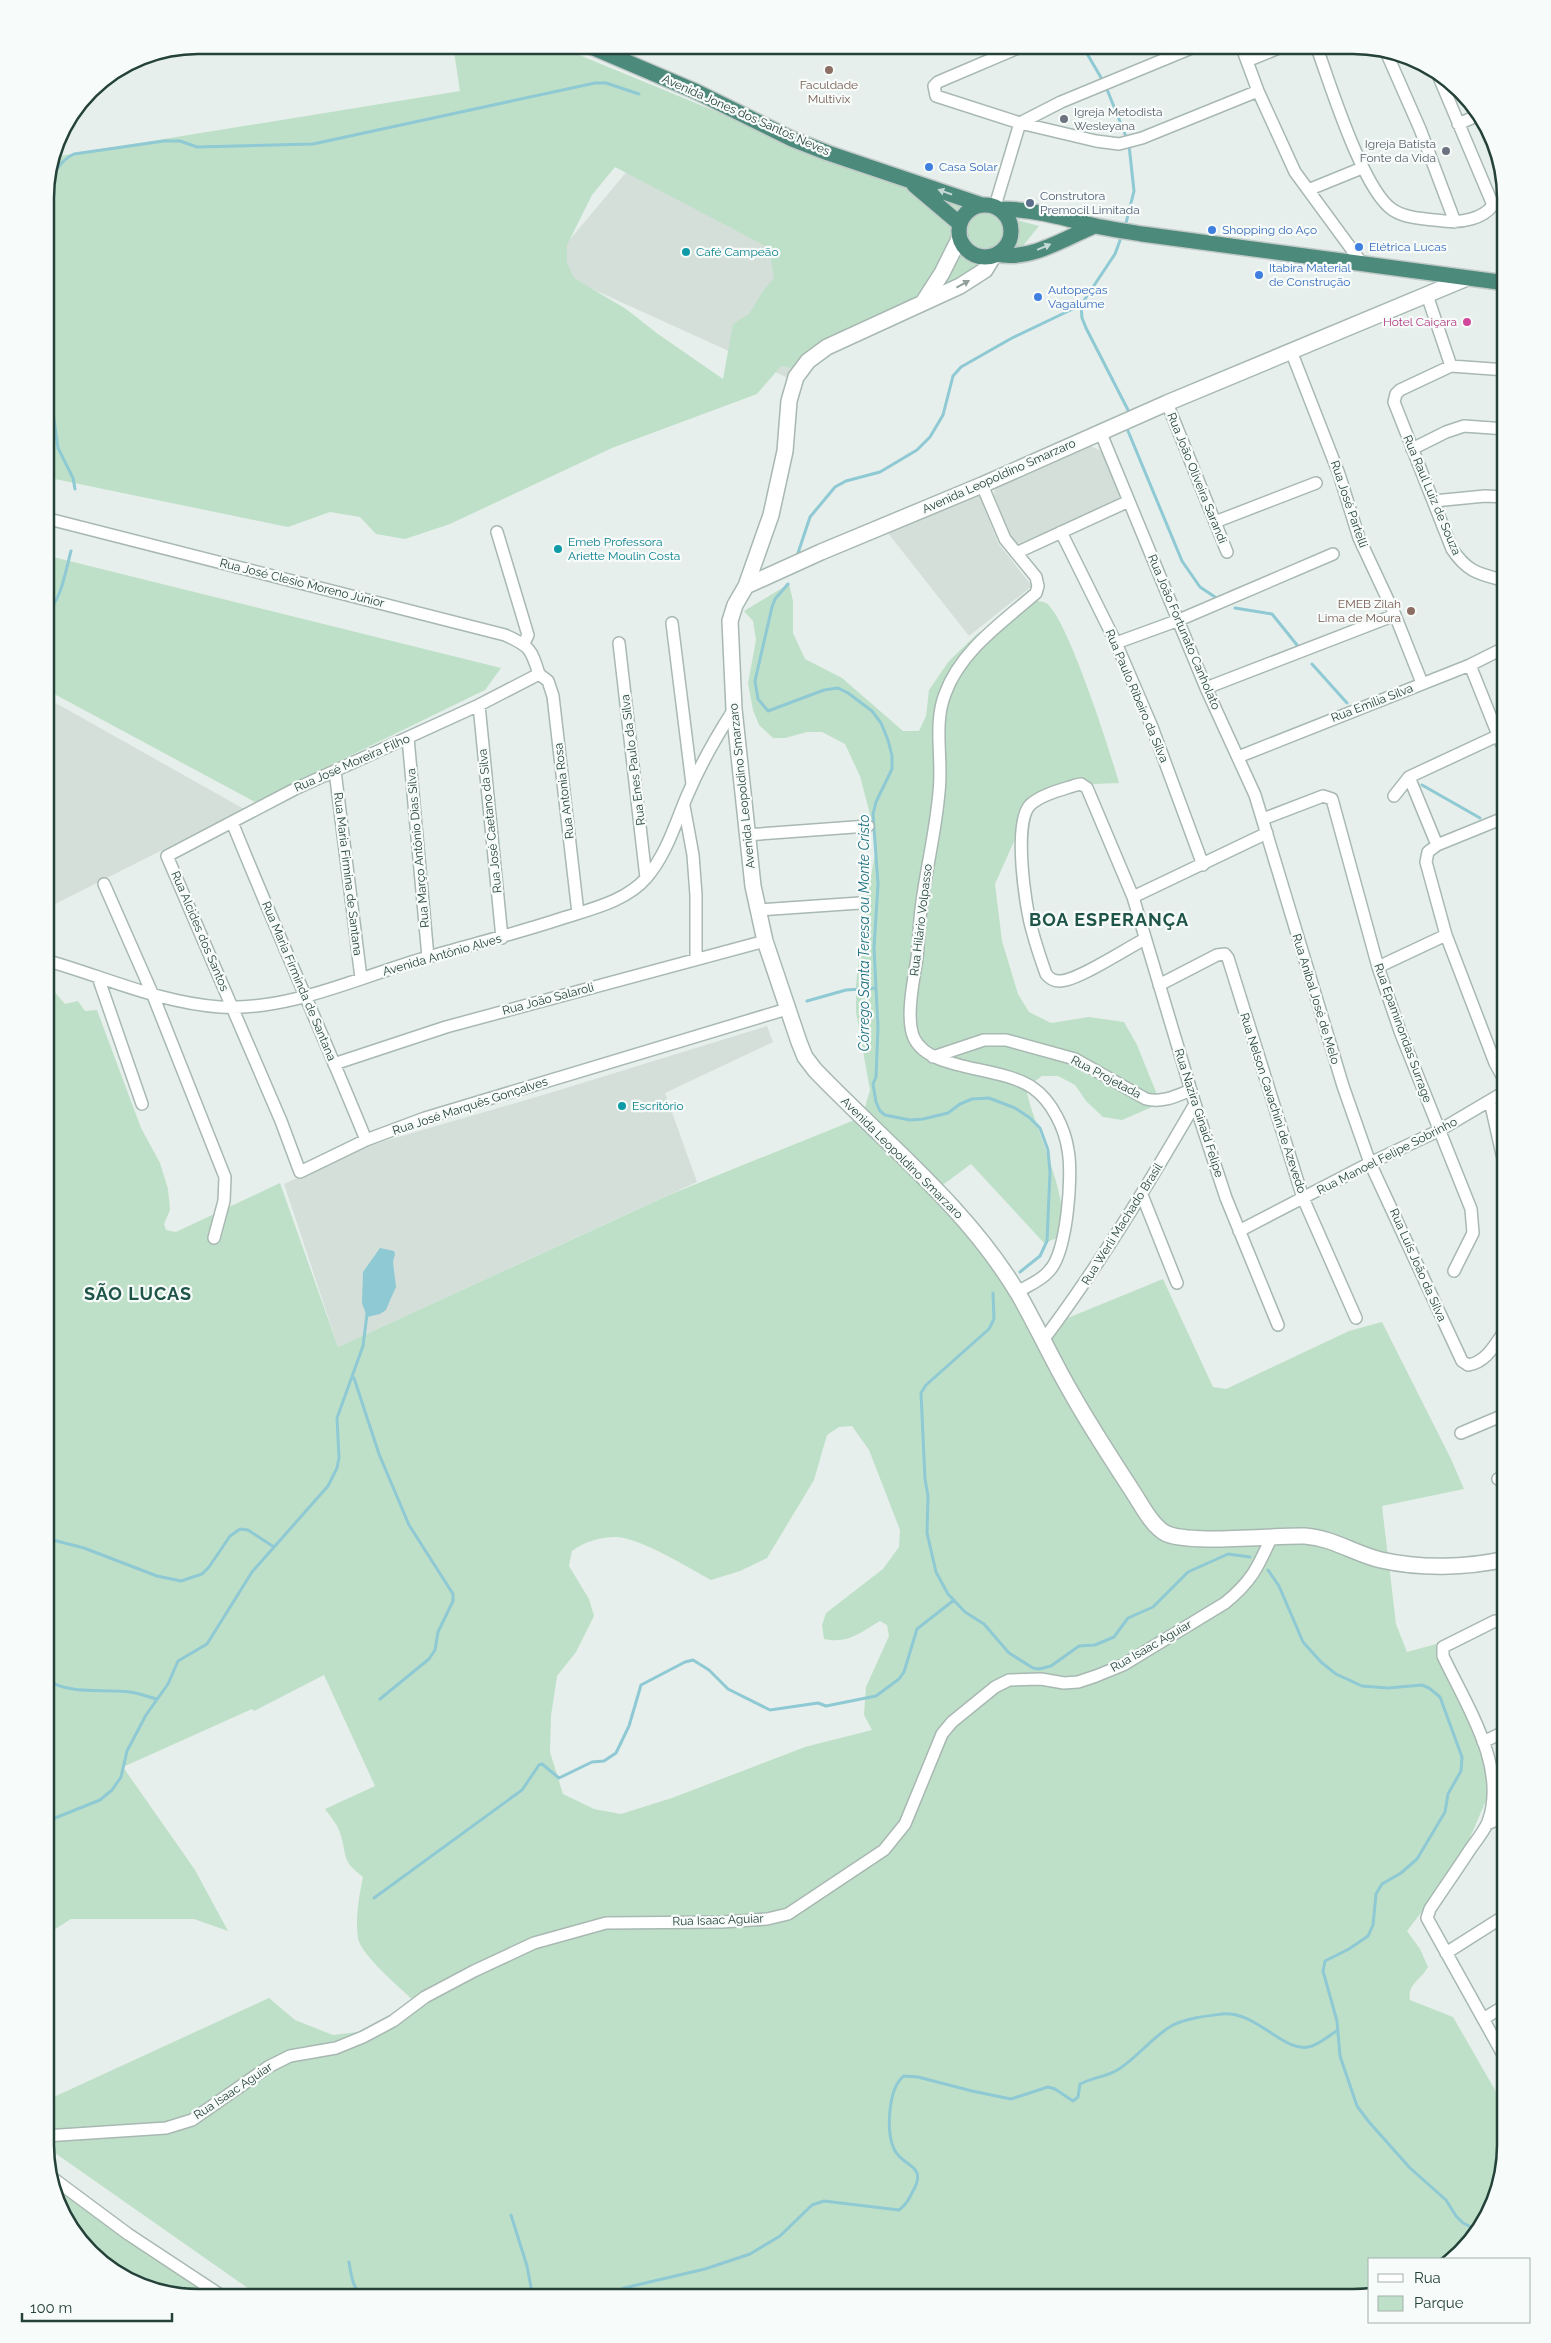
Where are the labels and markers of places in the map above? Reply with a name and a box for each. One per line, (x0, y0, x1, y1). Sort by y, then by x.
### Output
marker: Faculdade Multivix (823, 64, 835, 76)
place label: Faculdade Multivix (800, 78, 858, 106)
place label: Igreja Metodista Wesleyana (1074, 105, 1163, 133)
marker: Igreja Metodista Wesleyana (1058, 113, 1070, 125)
place label: Igreja Batista Fonte da Vida (1360, 137, 1436, 165)
marker: Igreja Batista Fonte da Vida (1440, 145, 1452, 157)
place label: Casa Solar (939, 160, 998, 174)
marker: Casa Solar (923, 161, 935, 173)
place label: Construtora Premocil Limitada (1040, 189, 1140, 217)
marker: Construtora Premocil Limitada (1024, 197, 1036, 209)
place label: Shopping do Aço (1222, 223, 1317, 237)
marker: Shopping do Aço (1206, 224, 1218, 236)
place label: Elétrica Lucas (1369, 240, 1447, 254)
marker: Elétrica Lucas (1353, 241, 1365, 253)
place label: Café Campeão (696, 245, 779, 259)
marker: Café Campeão (680, 246, 692, 258)
place label: Itabira Material de Construção (1269, 261, 1352, 289)
marker: Itabira Material de Construção (1253, 269, 1265, 281)
place label: Autopeças Vagalume (1048, 283, 1108, 311)
marker: Autopeças Vagalume (1032, 291, 1044, 303)
place label: Hotel Caiçara (1383, 315, 1457, 329)
marker: Hotel Caiçara (1461, 316, 1473, 328)
place label: Emeb Professora Ariette Moulin Costa (568, 535, 680, 563)
marker: Emeb Professora Ariette Moulin Costa (552, 543, 564, 555)
place label: EMEB Zilah Lima de Moura (1318, 597, 1401, 625)
marker: EMEB Zilah Lima de Moura (1405, 605, 1417, 617)
place label: Escritório (632, 1099, 684, 1113)
marker: Escritório (616, 1100, 628, 1112)

